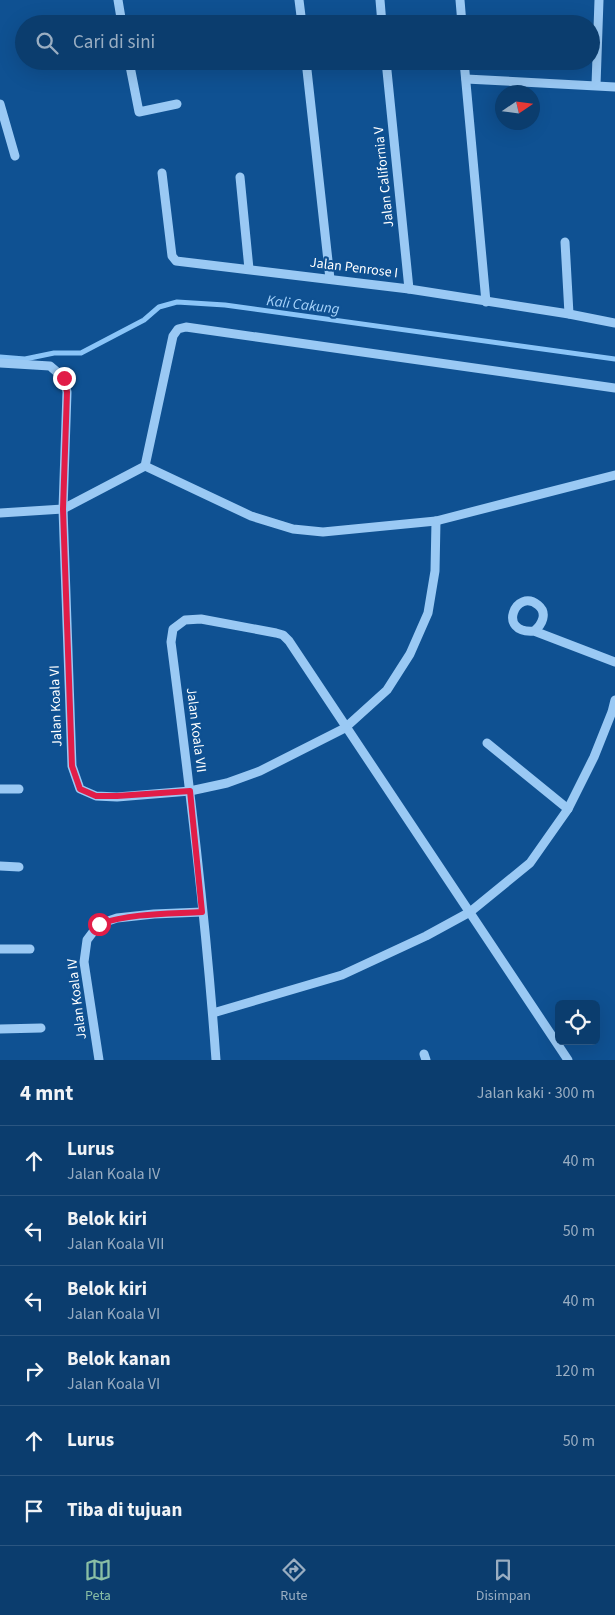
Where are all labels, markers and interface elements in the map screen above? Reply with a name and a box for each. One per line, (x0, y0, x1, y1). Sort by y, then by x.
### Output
search box (15, 15, 600, 70)
icon: search (33, 29, 61, 57)
text: Cari di sini (73, 29, 155, 56)
north arrow (495, 85, 540, 130)
street label: Jalan California V (369, 125, 399, 229)
street label: Jalan Penrose I (309, 253, 399, 283)
water label: Kali Cakung (265, 290, 341, 320)
route end (53, 367, 76, 390)
street label: Jalan Koala VI (45, 665, 67, 747)
street label: Jalan Koala VII (181, 686, 211, 774)
route start (88, 913, 111, 936)
street label: Jalan Koala IV (62, 956, 92, 1041)
map controls (555, 1000, 600, 1045)
button: locate (555, 1000, 600, 1045)
text: 4 mnt (20, 1078, 73, 1108)
text: Jalan kaki · 300 m (477, 1082, 595, 1104)
text: Lurus (67, 1136, 114, 1163)
icon: ahead (20, 1147, 48, 1175)
text: 40 m (563, 1150, 595, 1172)
text: Jalan Koala IV (67, 1163, 160, 1185)
text: Belok kiri (67, 1206, 147, 1233)
icon: left (20, 1217, 48, 1245)
text: 50 m (563, 1220, 595, 1242)
text: Jalan Koala VII (67, 1233, 165, 1255)
text: Belok kiri (67, 1276, 147, 1303)
icon: left (20, 1287, 48, 1315)
text: 40 m (563, 1290, 595, 1312)
text: Jalan Koala VI (67, 1303, 160, 1325)
text: Belok kanan (67, 1346, 171, 1373)
icon: right (20, 1357, 48, 1385)
text: 120 m (555, 1360, 595, 1382)
text: Jalan Koala VI (67, 1373, 160, 1395)
icon: ahead (20, 1427, 48, 1455)
text: Lurus (67, 1427, 114, 1454)
text: 50 m (563, 1430, 595, 1452)
icon: arrive (20, 1497, 48, 1525)
text: Tiba di tujuan (67, 1497, 182, 1524)
tab: Peta (84, 1556, 112, 1606)
tab: Rute (280, 1556, 308, 1606)
tab: Disimpan (476, 1556, 531, 1606)

